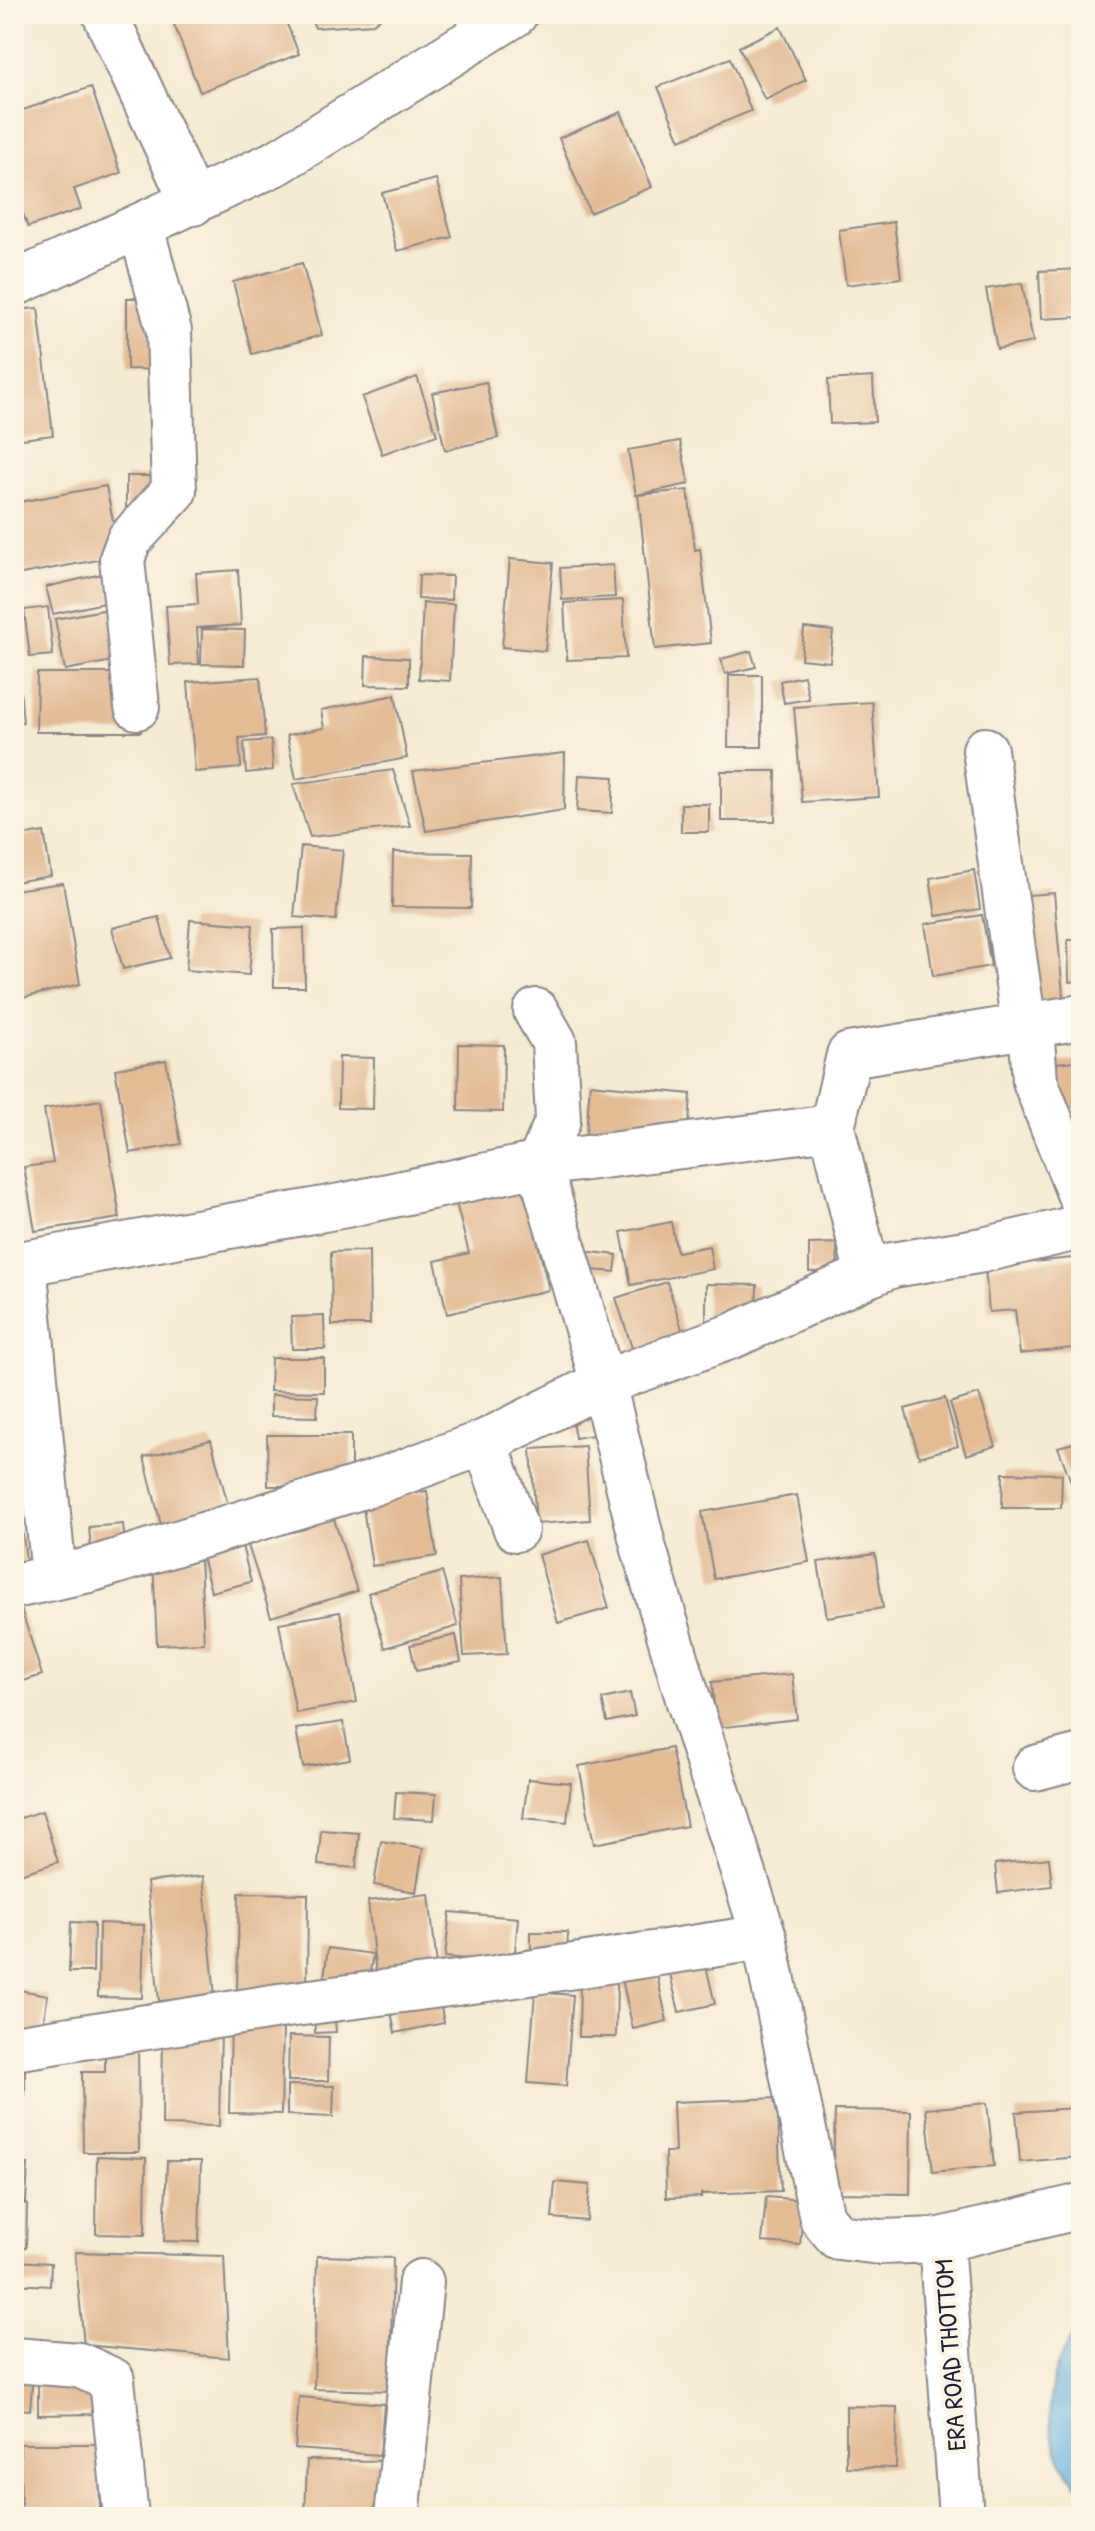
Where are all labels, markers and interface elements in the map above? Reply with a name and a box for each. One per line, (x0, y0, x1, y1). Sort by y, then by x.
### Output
street label: ERA ROAD THOTTOM (925, 2258, 974, 2452)

